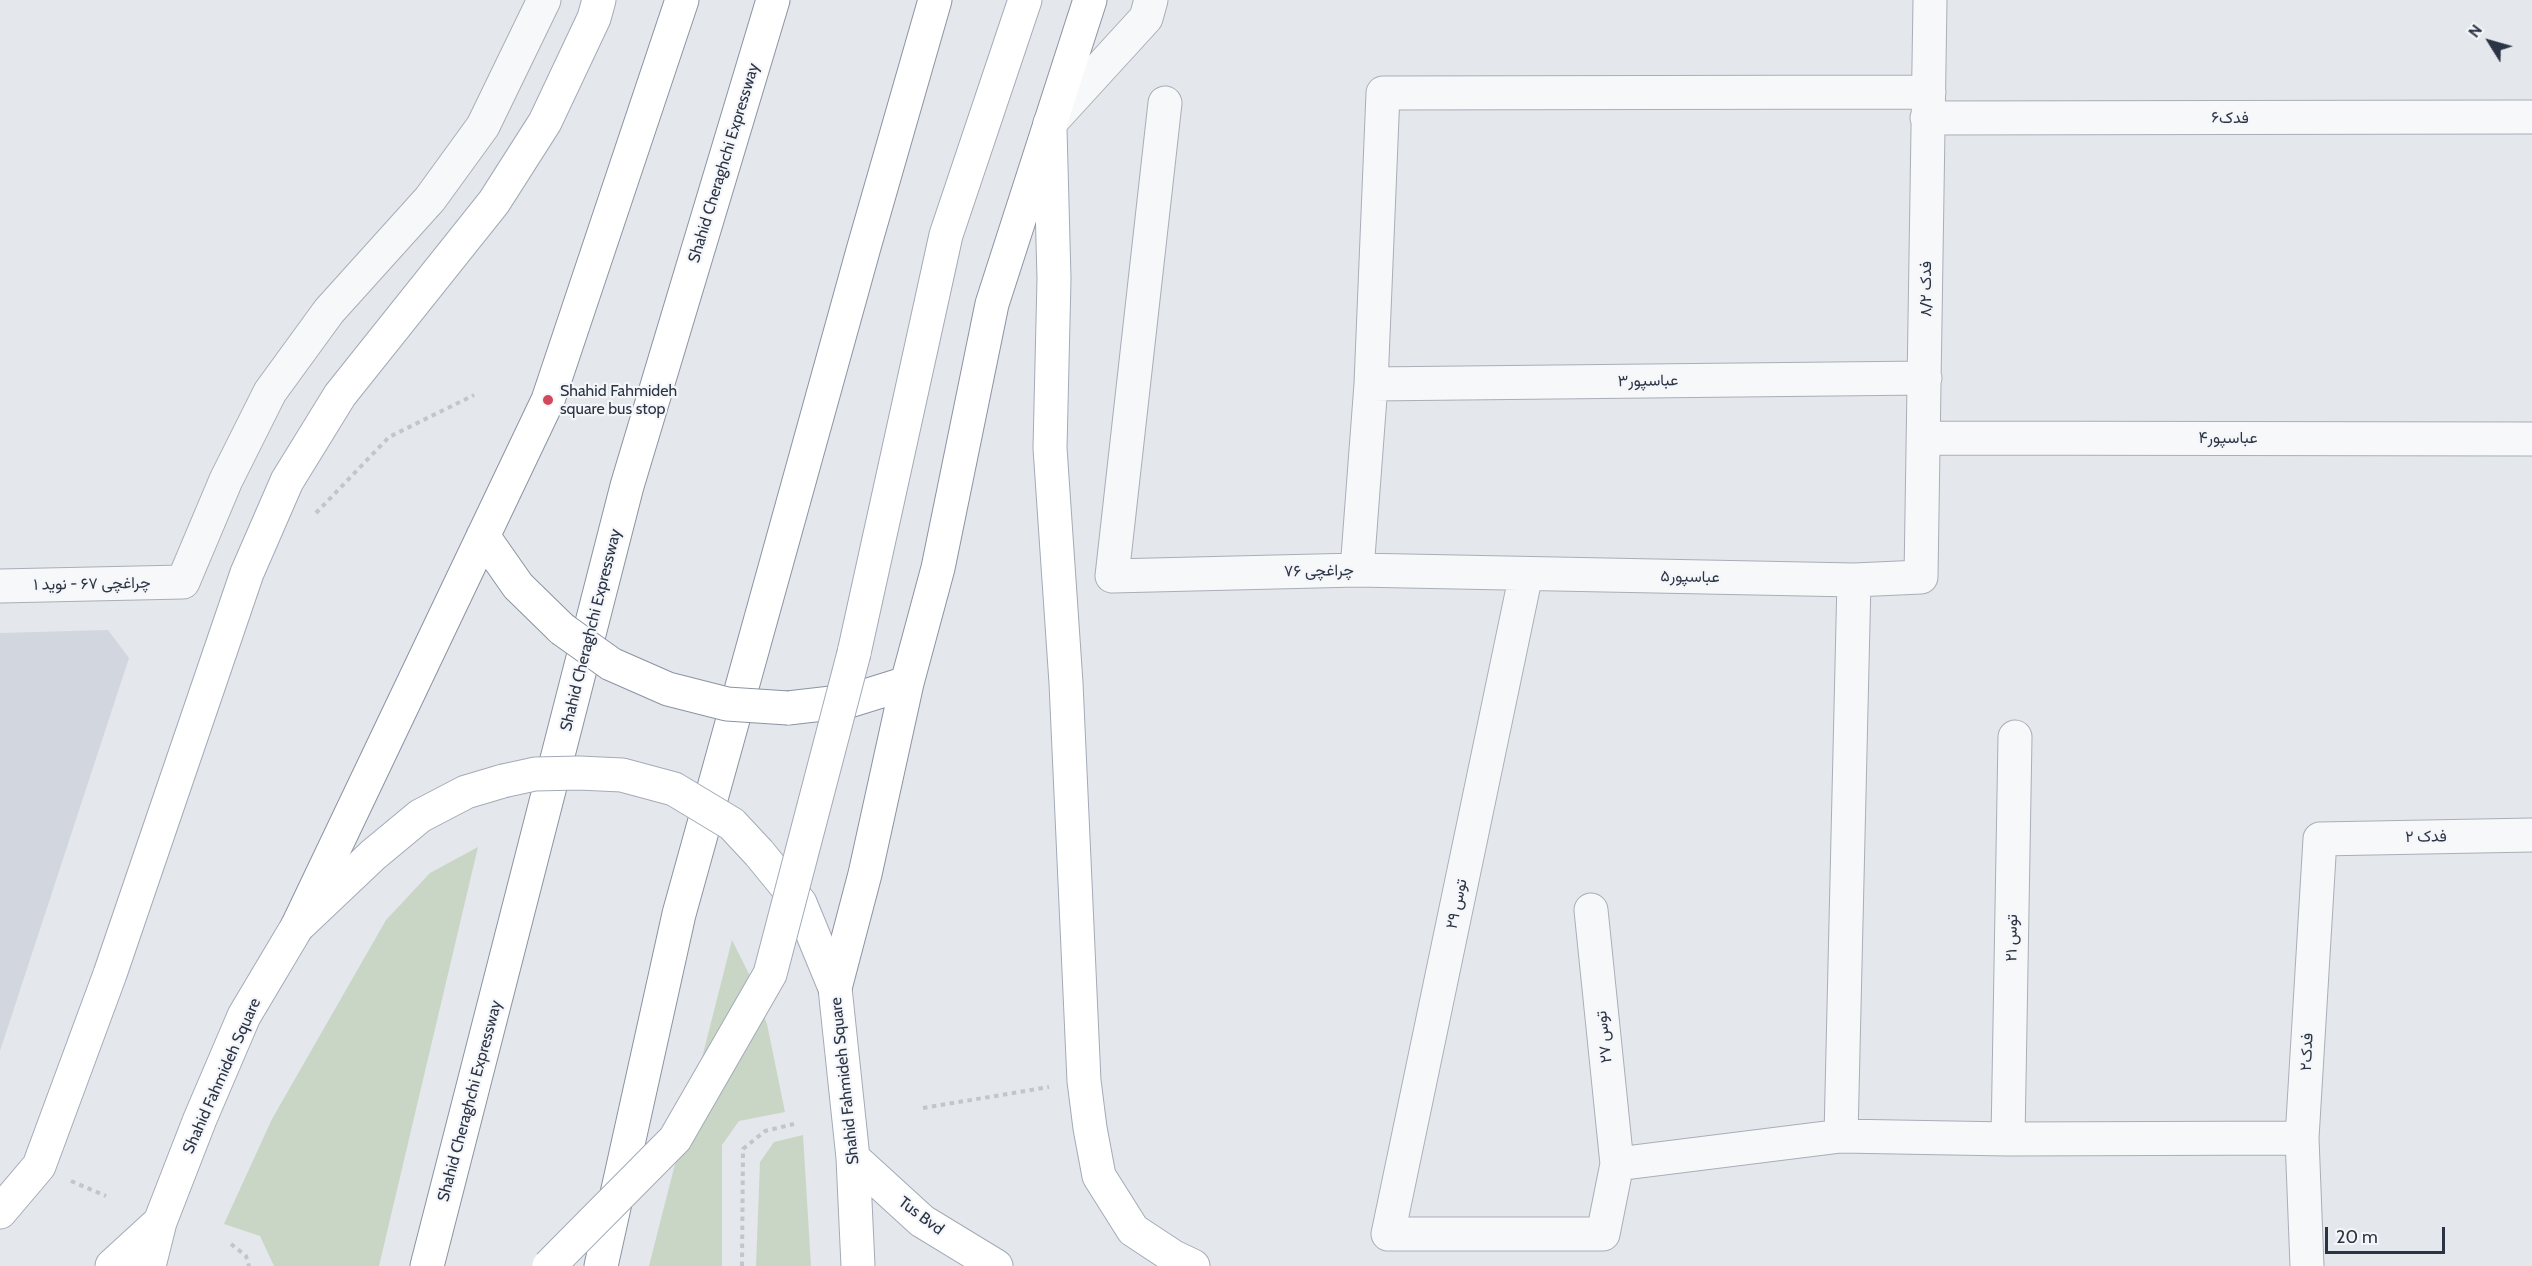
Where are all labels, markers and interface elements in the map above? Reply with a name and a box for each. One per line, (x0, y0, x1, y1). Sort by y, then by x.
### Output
north arrow (2460, 12, 2520, 72)
text: N (2464, 21, 2486, 41)
street label: Shahid Cheraghchi Expressway (684, 61, 764, 265)
street label: فدک۶ (2211, 108, 2249, 128)
street label: فدک ۸/۲ (1916, 261, 1936, 317)
street label: عباسپور۳ (1618, 371, 1678, 391)
place label: Shahid Fahmideh square bus stop (560, 381, 677, 419)
marker: Shahid Fahmideh square bus stop (541, 393, 555, 407)
street label: عباسپور۴ (2198, 428, 2258, 448)
street label: Shahid Cheraghchi Expressway (557, 527, 625, 733)
street label: چراغچی ۷۶ (1284, 561, 1354, 581)
street label: عباسپور۵ (1660, 567, 1720, 587)
street label: چراغچی ۶۷ - نوید ۱ (33, 573, 151, 595)
street label: فدک ۲ (2405, 827, 2447, 847)
street label: توس ۲۹ (1442, 877, 1472, 931)
street label: توس ۲۱ (2002, 914, 2022, 962)
street label: Shahid Fahmideh Square (179, 995, 265, 1157)
street label: Shahid Fahmideh Square (827, 996, 863, 1166)
street label: Shahid Cheraghchi Expressway (434, 998, 506, 1204)
street label: توس ۲۷ (1592, 1010, 1616, 1064)
street label: فدک۲ (2296, 1033, 2318, 1071)
street label: Tus Bvd (895, 1193, 947, 1239)
scale bar (2328, 1215, 2448, 1253)
text: 20 m (2336, 1226, 2378, 1248)

